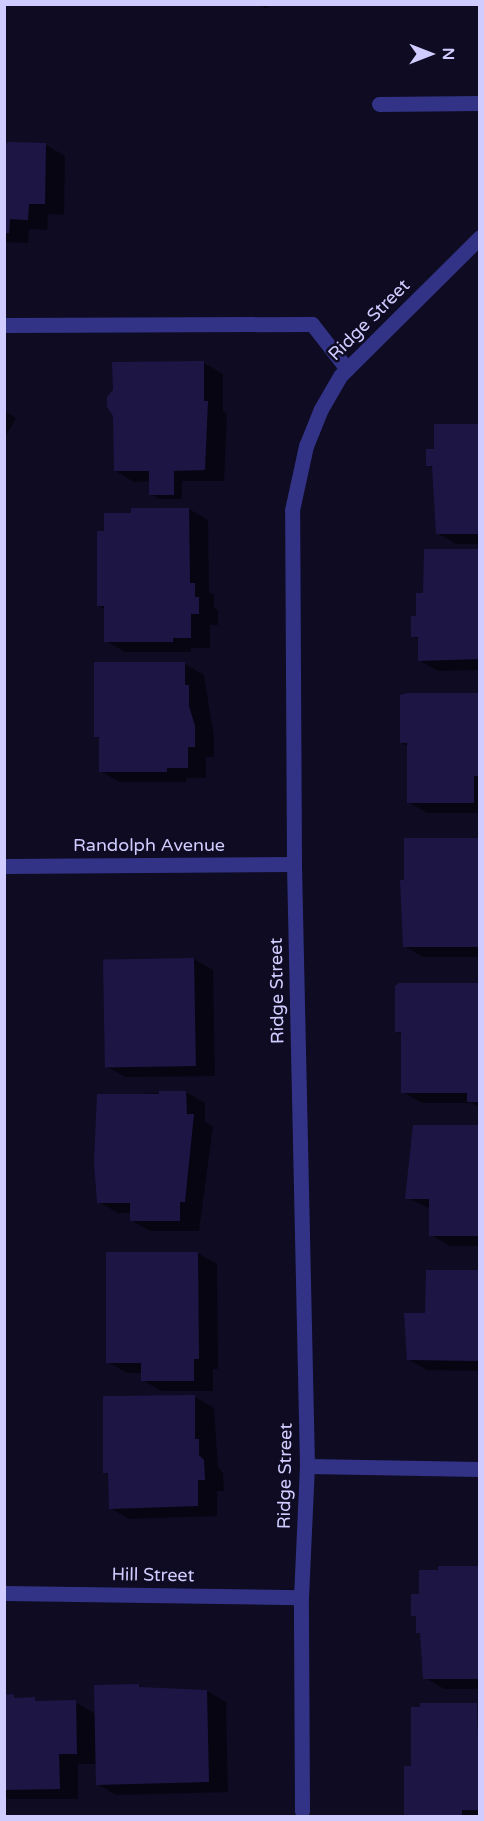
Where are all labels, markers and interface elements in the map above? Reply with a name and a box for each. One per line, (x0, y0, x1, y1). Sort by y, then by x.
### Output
north arrow (400, 24, 460, 84)
text: N (438, 48, 458, 60)
street label: Ridge Street (324, 275, 414, 365)
street label: Randolph Avenue (73, 834, 225, 856)
street label: Ridge Street (265, 938, 289, 1044)
street label: Ridge Street (273, 1423, 297, 1529)
street label: Hill Street (111, 1563, 195, 1587)

